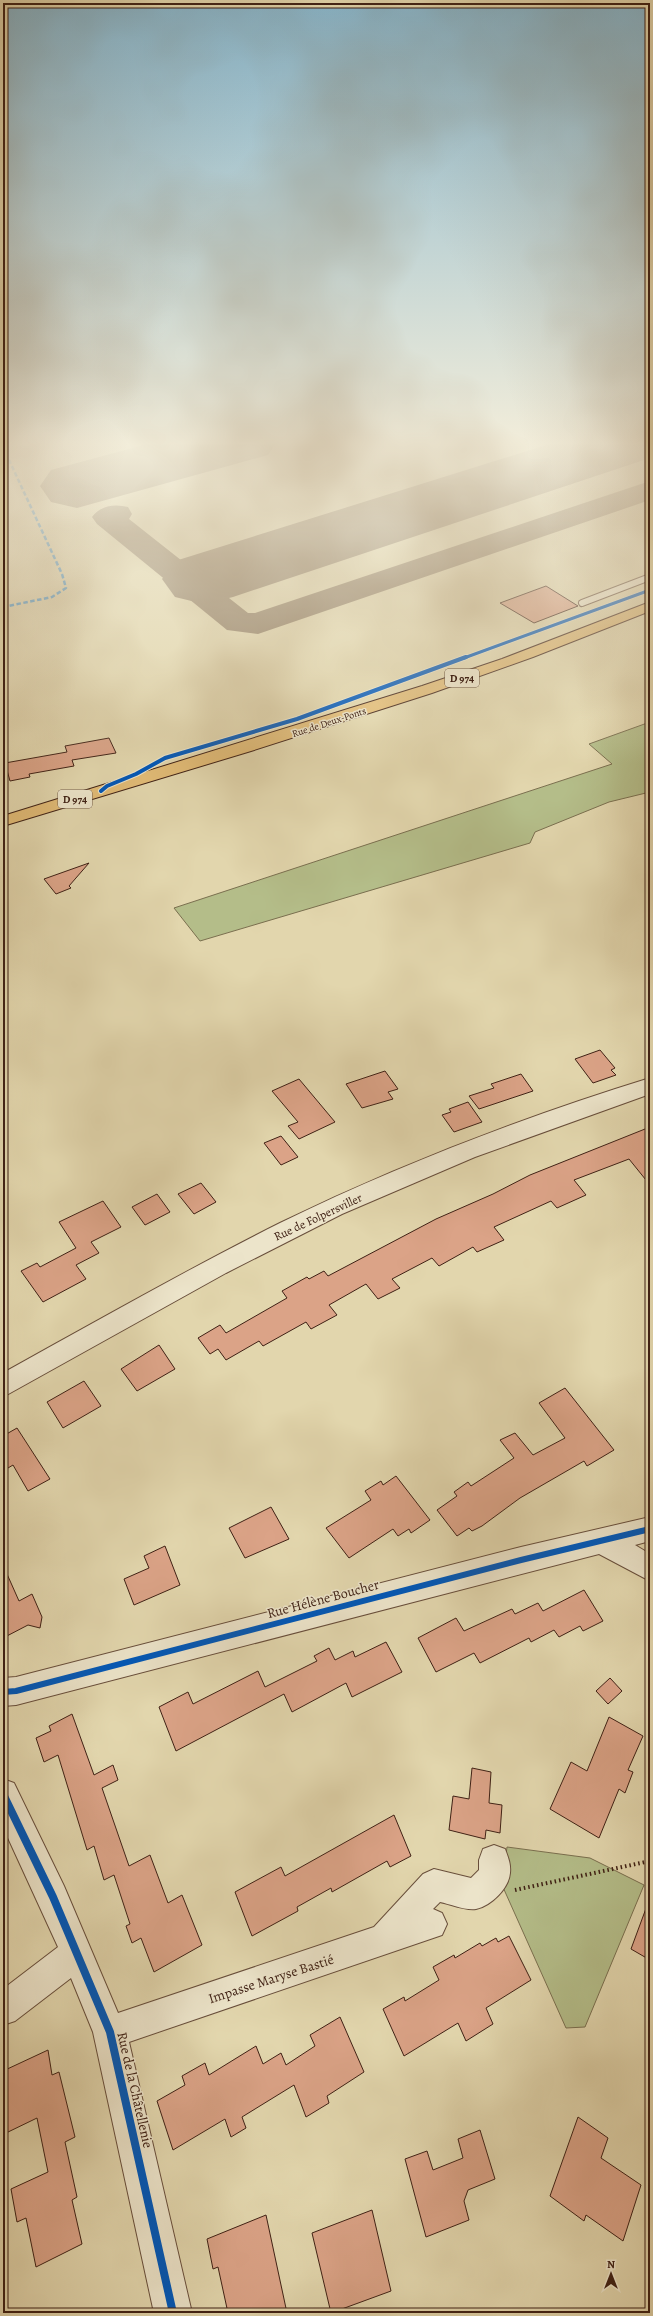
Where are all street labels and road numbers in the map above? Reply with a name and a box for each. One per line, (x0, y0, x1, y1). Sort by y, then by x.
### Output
road number: D 974 (445, 669, 479, 687)
street label: Rue de Deux-Ponts (290, 704, 368, 740)
road number: D 974 (58, 790, 92, 808)
street label: Rue de Folpersviller (271, 1189, 365, 1244)
street label: Rue Hélène Boucher (265, 1575, 382, 1623)
street label: Impasse Maryse Bastié (206, 1950, 336, 2008)
street label: Rue de la Châtellenie (112, 2030, 158, 2150)

